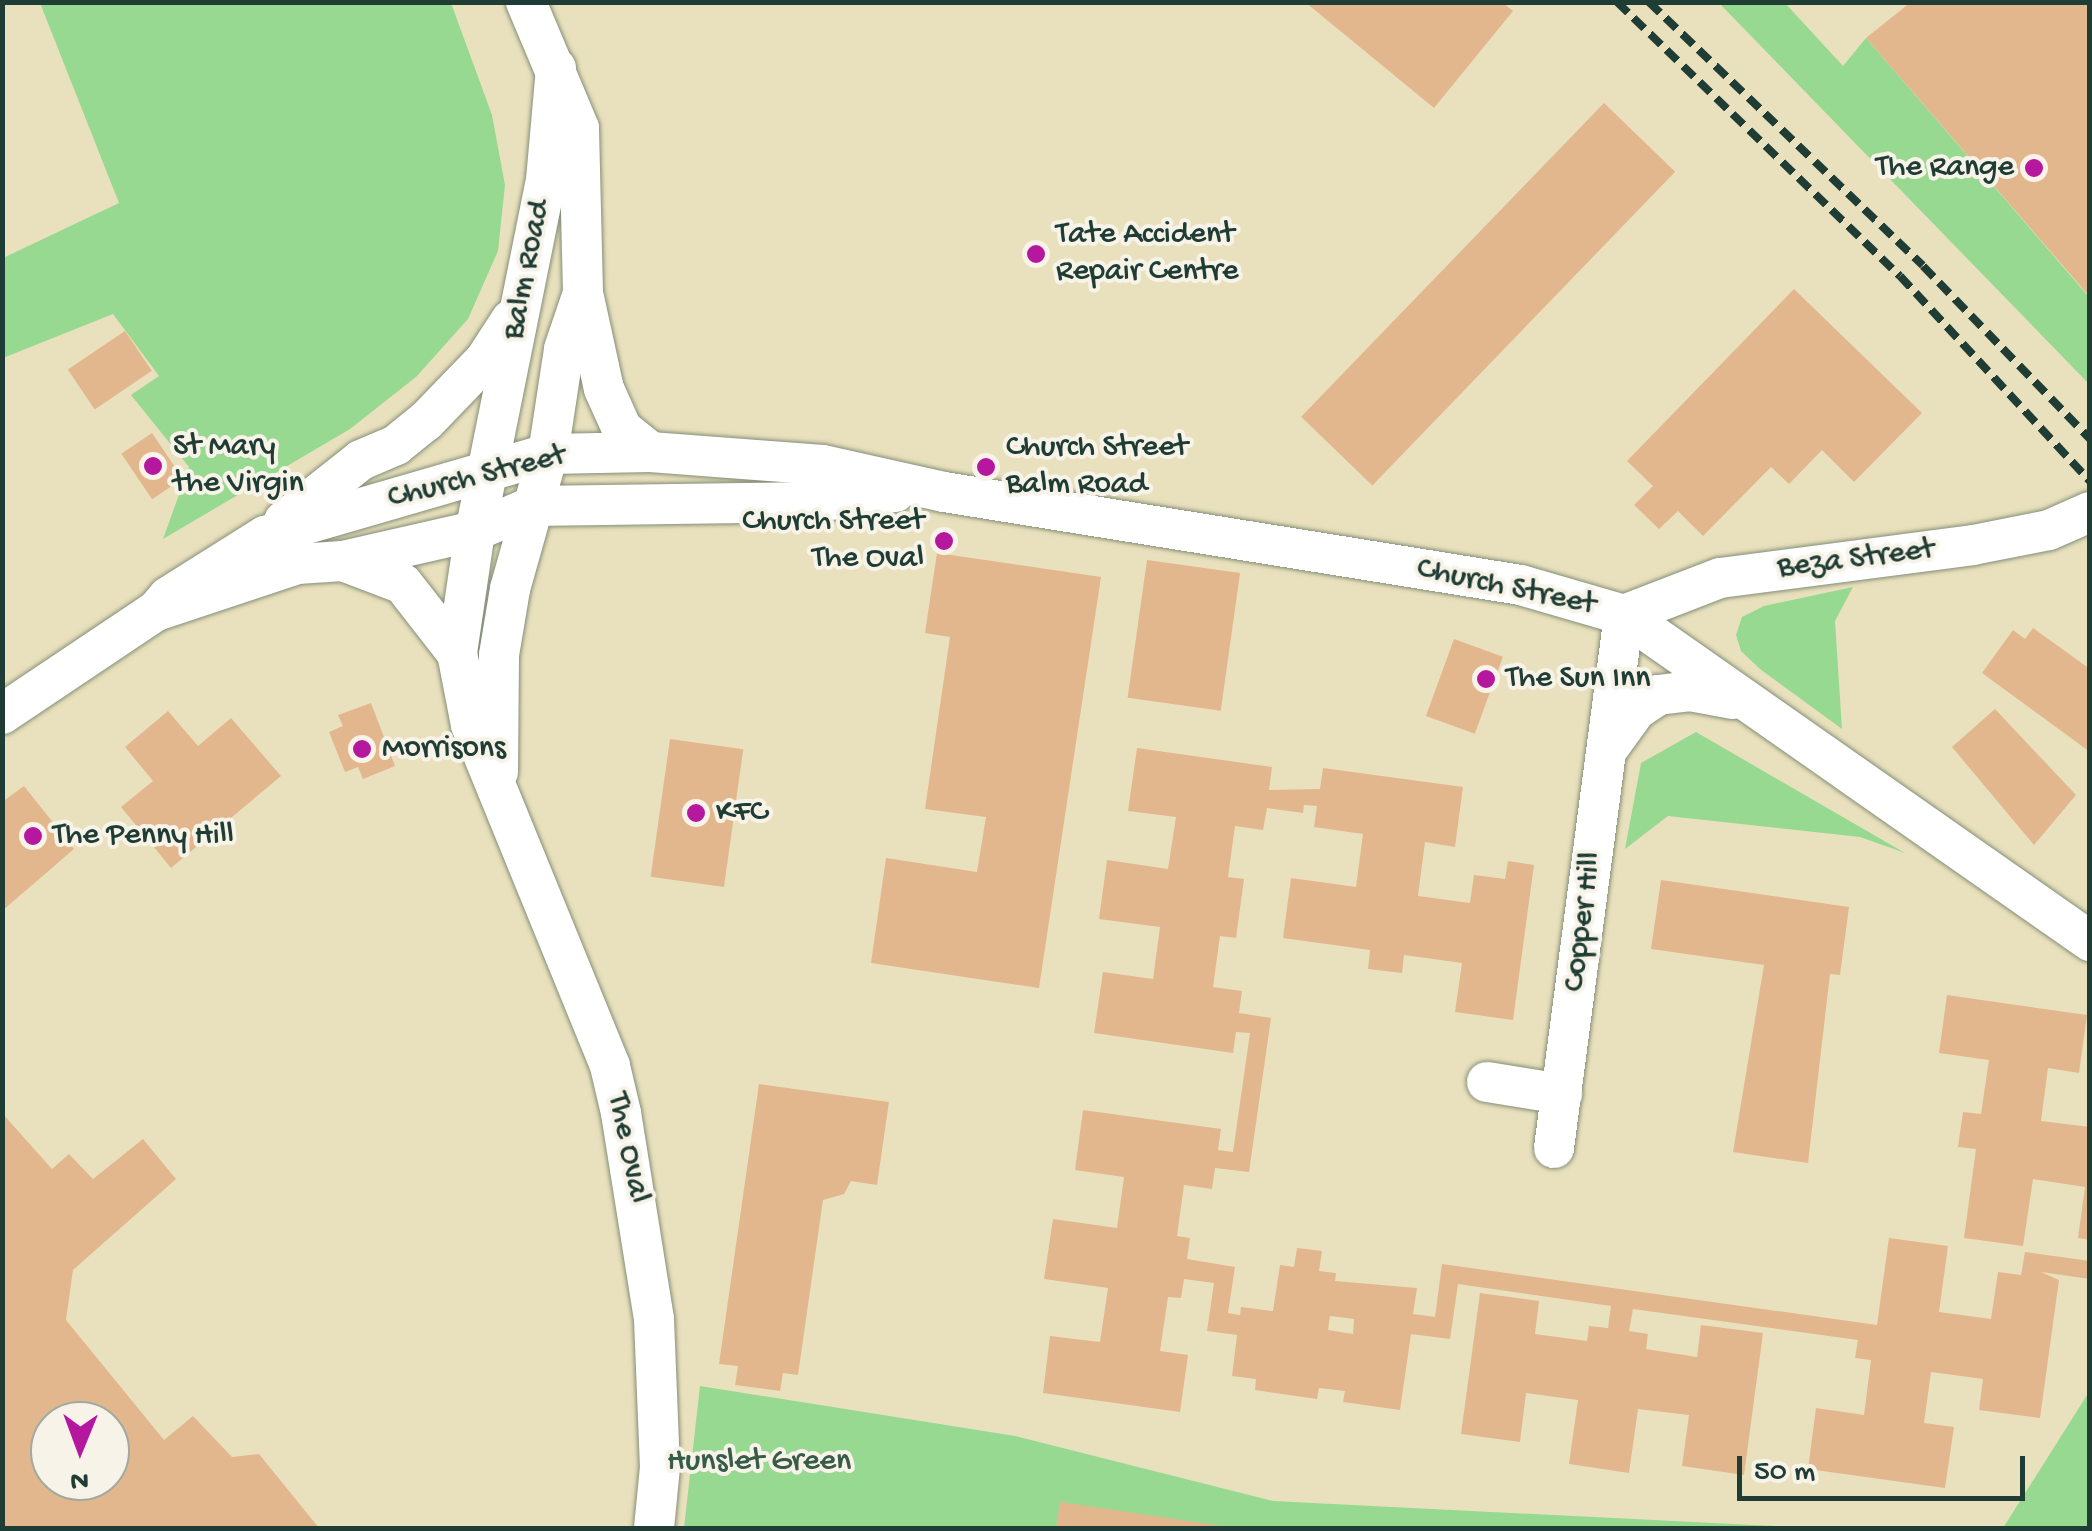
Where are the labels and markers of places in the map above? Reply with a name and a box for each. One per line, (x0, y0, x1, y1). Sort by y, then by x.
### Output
place label: The Range (1876, 149, 2014, 187)
marker: The Range (2023, 157, 2045, 179)
place label: Tate Accident Repair Centre (1056, 217, 1239, 292)
marker: Tate Accident Repair Centre (1025, 243, 1047, 265)
place label: St Mary the Virgin (173, 429, 304, 504)
place label: Church Street Balm Road (1006, 430, 1188, 505)
marker: St Mary the Virgin (142, 455, 164, 477)
marker: Church Street Balm Road (975, 456, 997, 478)
place label: Church Street The Oval (742, 504, 924, 579)
marker: Church Street The Oval (933, 530, 955, 552)
place label: The Sun Inn (1506, 660, 1650, 698)
marker: The Sun Inn (1475, 668, 1497, 690)
place label: Morrisons (382, 730, 506, 768)
marker: Morrisons (351, 738, 373, 760)
place label: KFC (716, 794, 767, 832)
marker: KFC (685, 802, 707, 824)
place label: The Penny Hill (53, 817, 234, 855)
marker: The Penny Hill (22, 825, 44, 847)

